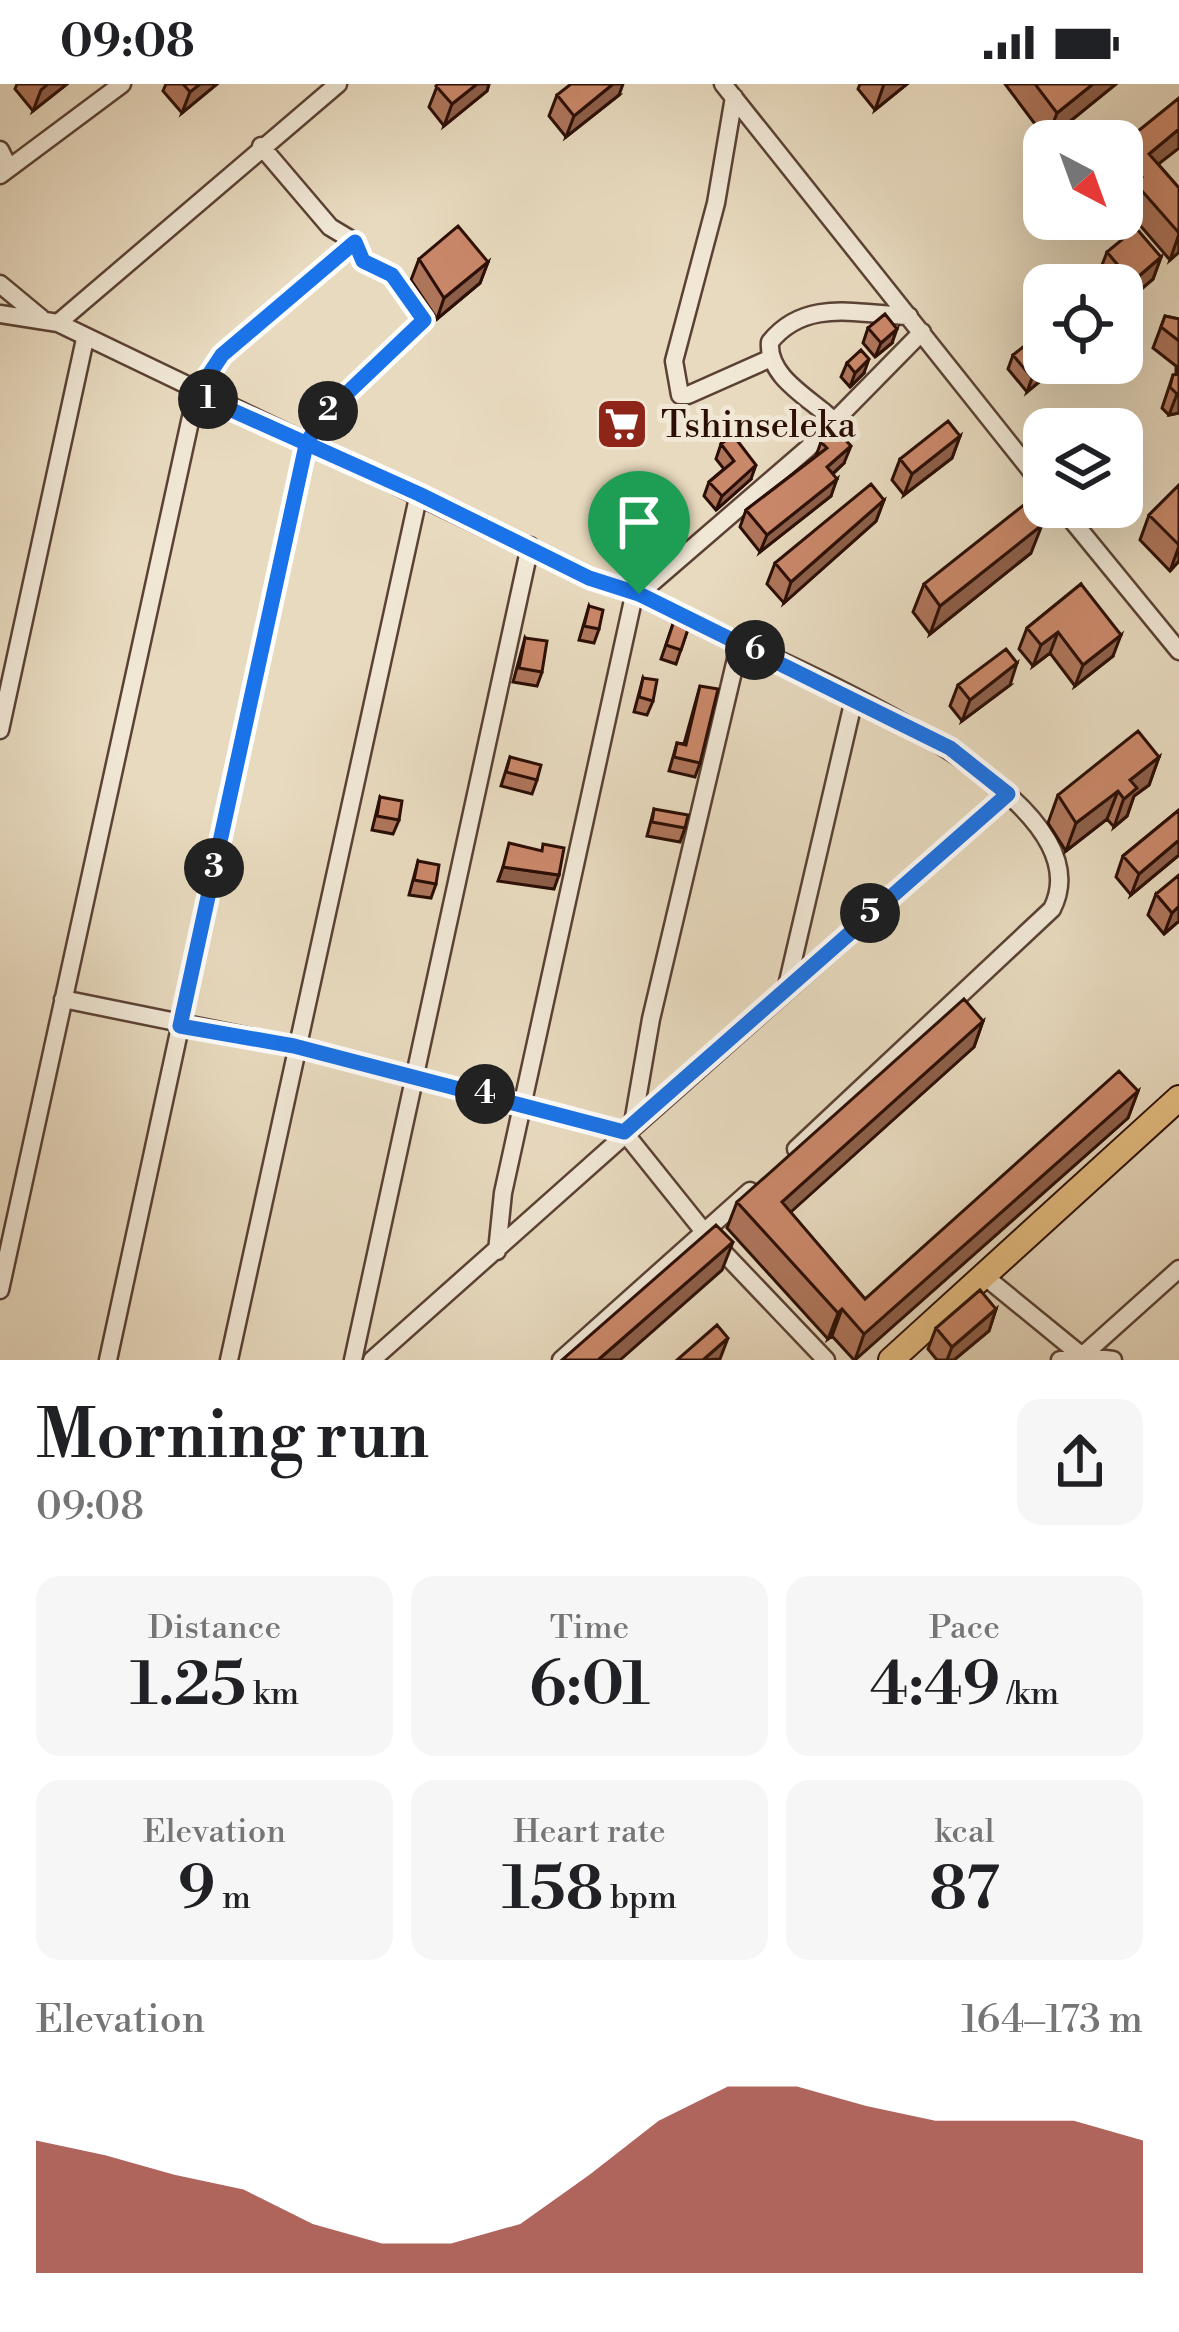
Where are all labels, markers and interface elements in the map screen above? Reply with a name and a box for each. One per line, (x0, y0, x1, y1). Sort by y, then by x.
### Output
text: 09:08 (60, 14, 195, 71)
north arrow (1023, 120, 1143, 240)
map controls (1023, 120, 1143, 528)
button: locate (1023, 264, 1143, 384)
pin: 1 (178, 369, 238, 429)
text: 1 (200, 378, 216, 419)
pin: 2 (298, 381, 358, 441)
text: 2 (318, 390, 338, 431)
supermarket icon: Tshinseleka (594, 396, 650, 452)
place label: Tshinseleka (661, 404, 857, 449)
button: layers (1023, 408, 1143, 528)
pin (588, 471, 690, 594)
icon: arrive (606, 489, 672, 555)
pin: 6 (725, 620, 785, 680)
text: 6 (745, 629, 765, 670)
pin: 3 (184, 838, 244, 898)
text: 3 (204, 847, 224, 888)
pin: 5 (840, 883, 900, 943)
text: 5 (860, 892, 880, 933)
pin: 4 (455, 1064, 515, 1124)
text: 4 (474, 1073, 496, 1114)
text: Morning run (36, 1396, 429, 1479)
button: share (1017, 1399, 1143, 1525)
text: 09:08 (36, 1483, 144, 1532)
text: Distance (148, 1608, 281, 1649)
text: Time (550, 1608, 629, 1649)
text: Pace (929, 1608, 1000, 1649)
text: 1.25 (130, 1649, 246, 1724)
text: 6:01 (529, 1649, 650, 1724)
text: 4:49 (870, 1649, 1000, 1724)
text: km (246, 1674, 299, 1715)
text: /km (1000, 1674, 1059, 1715)
text: Elevation (143, 1812, 286, 1853)
text: Heart rate (513, 1812, 666, 1853)
text: kcal (935, 1812, 994, 1853)
text: 9 (178, 1853, 215, 1928)
text: 158 (502, 1853, 603, 1928)
text: 87 (929, 1853, 1000, 1928)
text: m (215, 1878, 251, 1919)
text: bpm (603, 1878, 677, 1919)
text: Elevation (36, 1996, 205, 2045)
text: 164–173 m (961, 1996, 1143, 2045)

